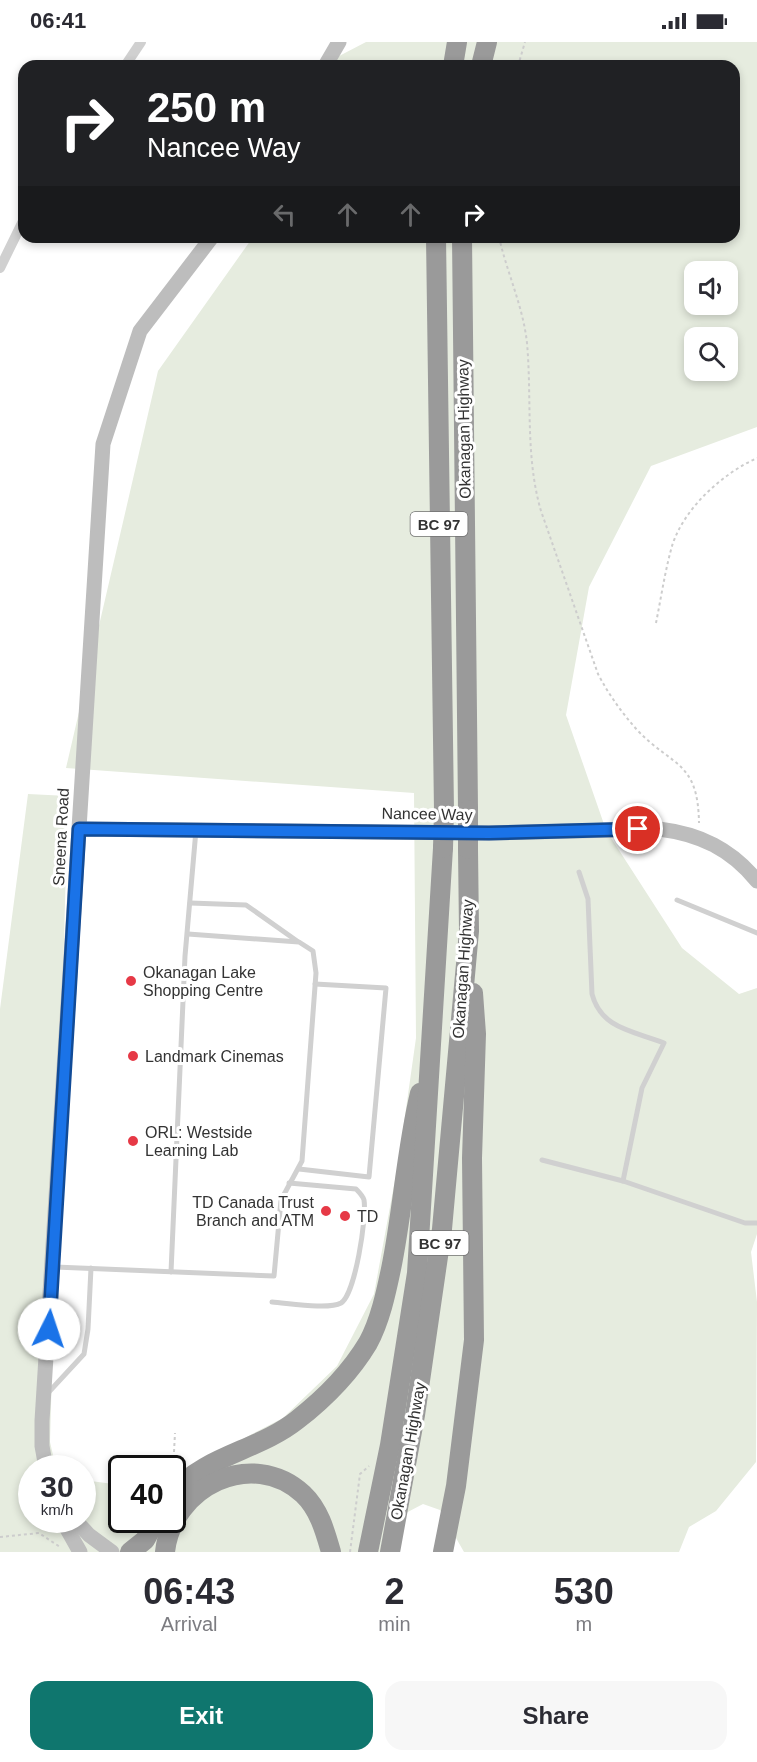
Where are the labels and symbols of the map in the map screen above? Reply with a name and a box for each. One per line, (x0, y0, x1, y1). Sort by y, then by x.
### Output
street label: Okanagan Highway (454, 359, 474, 499)
road number: BC 97 (410, 512, 468, 536)
street label: Sneena Road (50, 788, 72, 886)
pin (612, 803, 663, 854)
street label: Nancee Way (381, 805, 473, 823)
street label: Okanagan Highway (450, 899, 476, 1039)
place label: Okanagan Lake Shopping Centre (143, 964, 263, 999)
marker: Okanagan Lake Shopping Centre (124, 974, 138, 988)
place label: Landmark Cinemas (145, 1048, 284, 1065)
marker: Landmark Cinemas (126, 1049, 140, 1063)
place label: ORL: Westside Learning Lab (145, 1124, 252, 1159)
marker: ORL: Westside Learning Lab (126, 1134, 140, 1148)
place label: TD Canada Trust Branch and ATM (192, 1194, 315, 1229)
marker: TD Canada Trust Branch and ATM (319, 1204, 333, 1218)
place label: TD (357, 1208, 378, 1225)
marker: TD (338, 1209, 352, 1223)
road number: BC 97 (412, 1231, 468, 1255)
position arrow (17, 1297, 81, 1361)
street label: Okanagan Highway (388, 1381, 428, 1521)
speed limit sign: 40 (108, 1455, 186, 1533)

